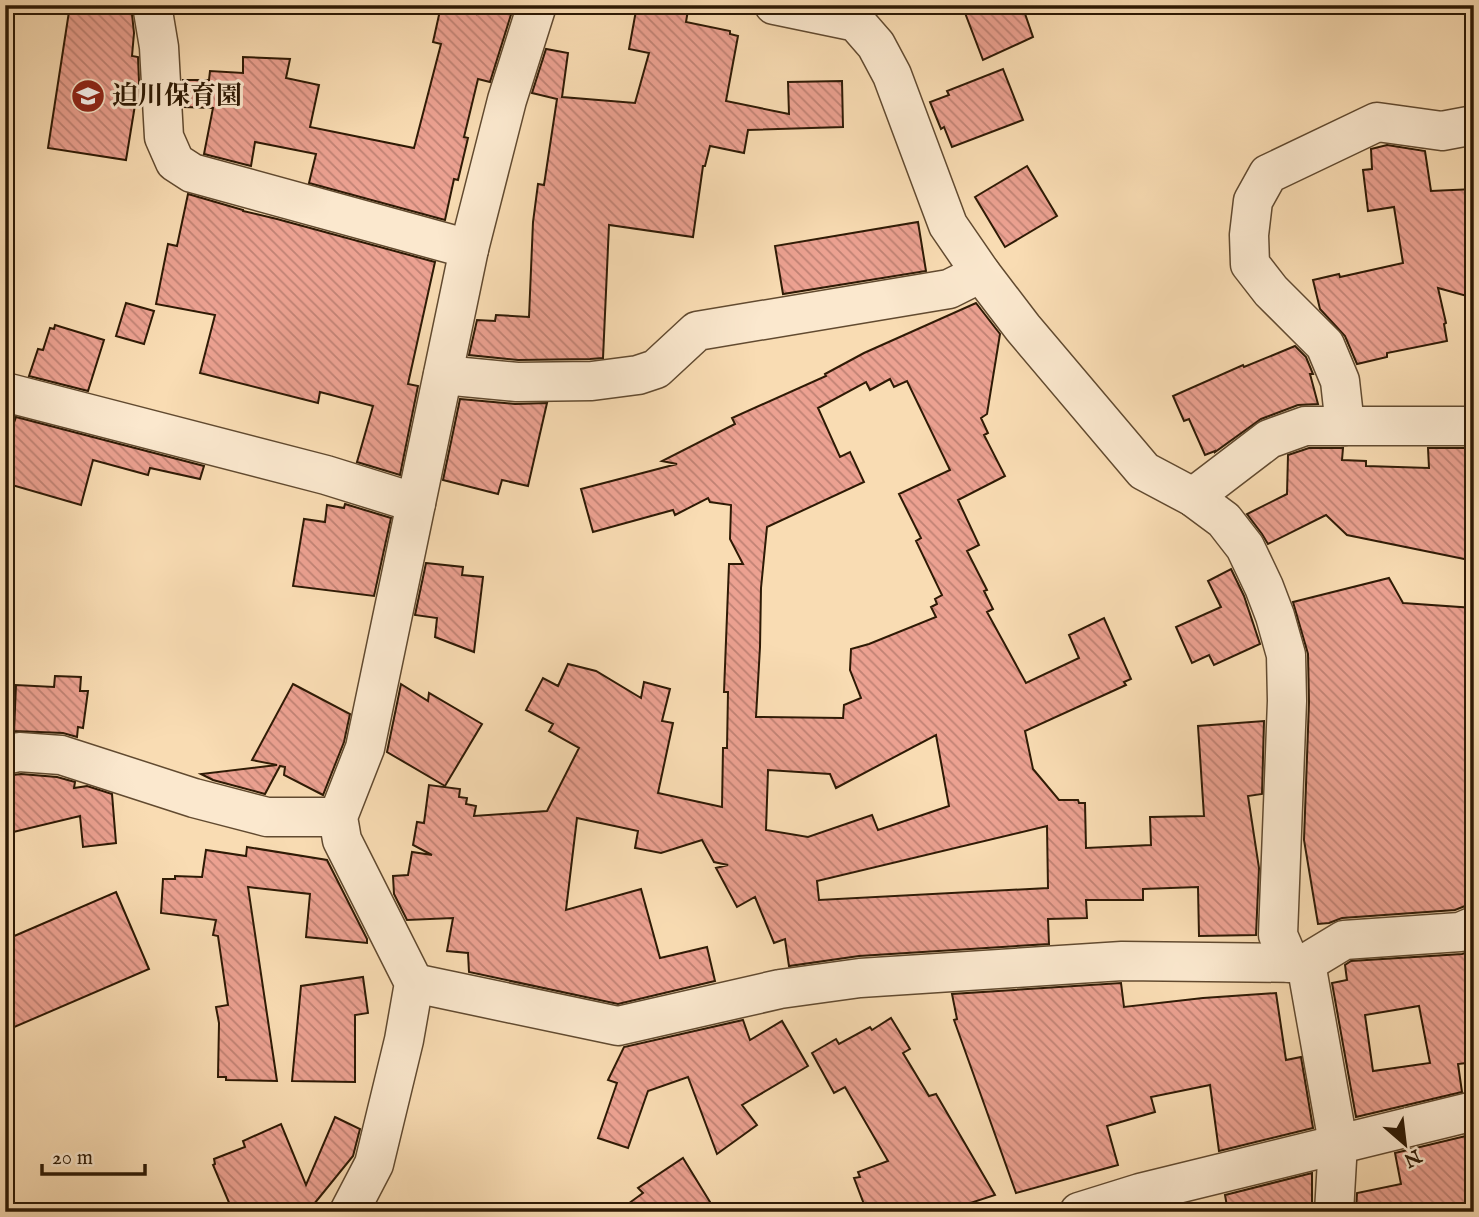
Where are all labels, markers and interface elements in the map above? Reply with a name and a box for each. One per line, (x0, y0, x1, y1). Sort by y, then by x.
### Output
school or university icon: 迫川保育園 (69, 77, 107, 115)
place label: 迫川保育園 (112, 80, 242, 113)
north arrow (1370, 1108, 1440, 1178)
scale bar (42, 1133, 145, 1177)
text: N (1399, 1142, 1426, 1172)
text: 20 m (52, 1145, 93, 1172)

